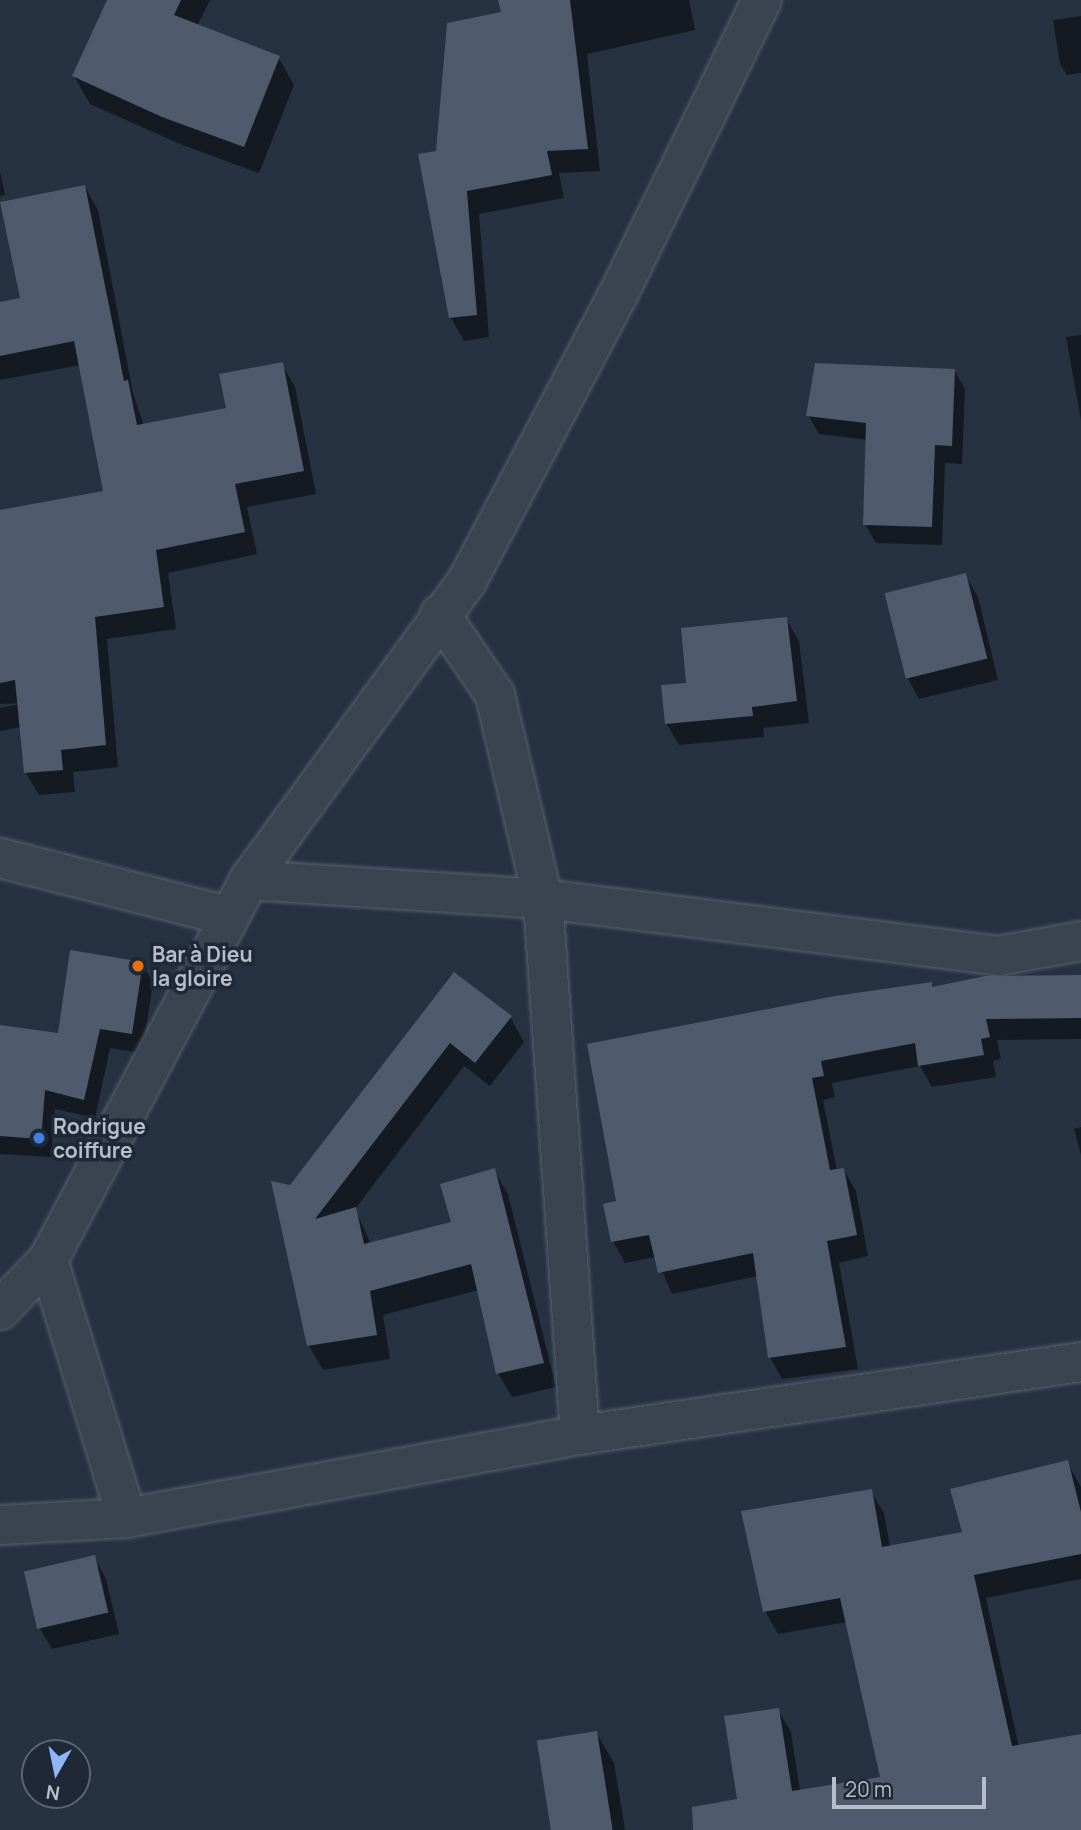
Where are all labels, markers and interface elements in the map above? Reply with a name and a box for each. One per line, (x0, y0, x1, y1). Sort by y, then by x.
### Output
place label: Bar à Dieu la gloire (152, 941, 253, 991)
marker: Bar à Dieu la gloire (130, 958, 146, 974)
place label: Rodrigue coiffure (53, 1113, 146, 1163)
marker: Rodrigue coiffure (31, 1130, 47, 1146)
north arrow (21, 1739, 91, 1809)
scale bar (836, 1764, 990, 1808)
text: 20 m (845, 1775, 892, 1803)
text: N (44, 1779, 62, 1807)

